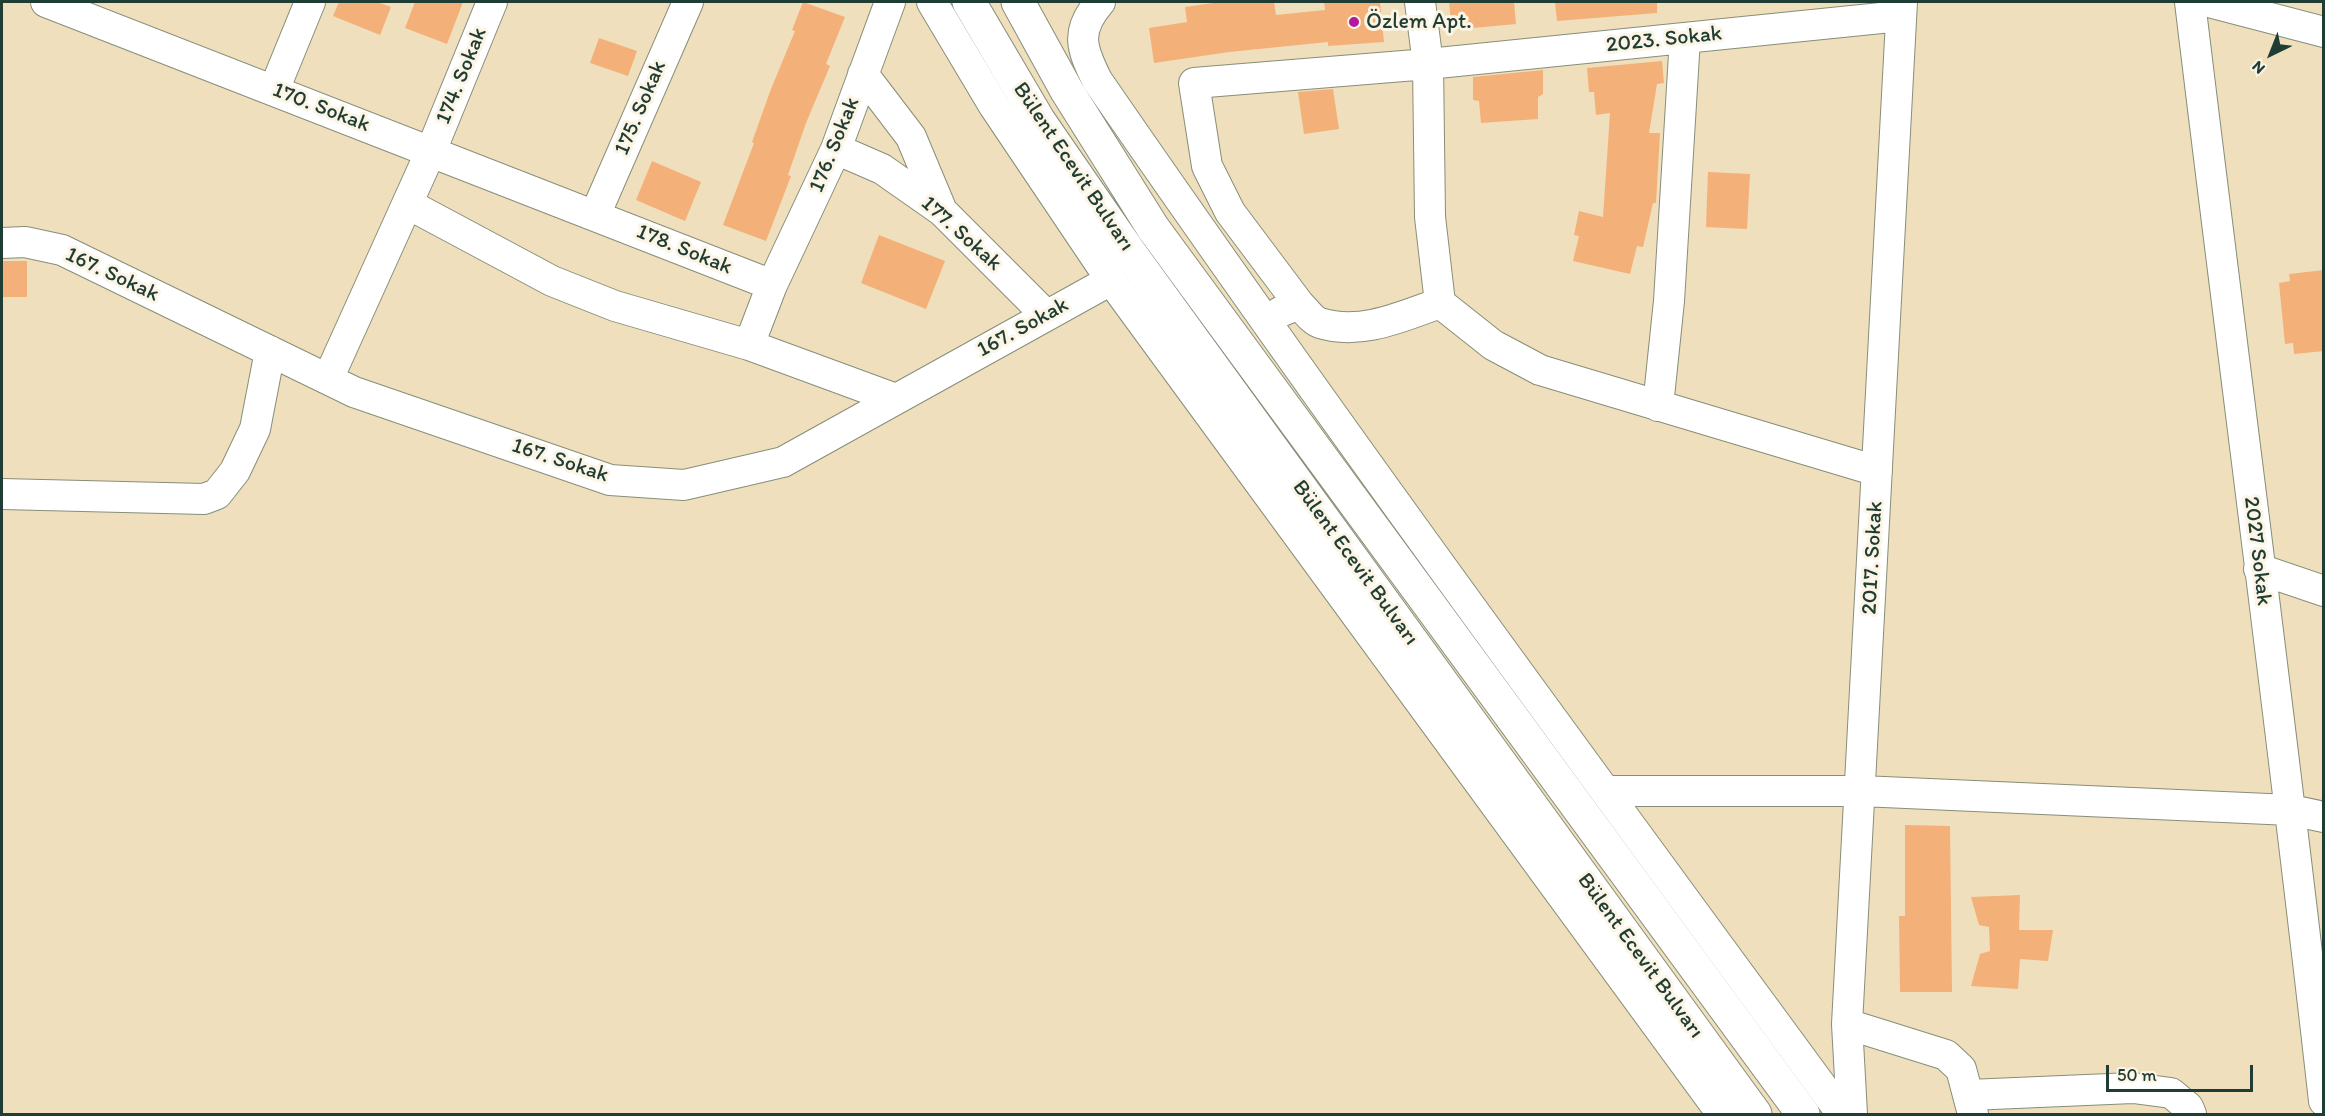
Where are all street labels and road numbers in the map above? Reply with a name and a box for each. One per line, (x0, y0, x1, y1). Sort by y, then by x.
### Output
street label: 2023. Sokak (1605, 21, 1723, 59)
street label: 174. Sokak (431, 24, 493, 128)
street label: 175. Sokak (609, 57, 673, 159)
street label: 170. Sokak (269, 77, 373, 139)
street label: Bülent Ecevit Bulvarı (1007, 78, 1139, 256)
street label: 176. Sokak (804, 94, 866, 196)
street label: 177. Sokak (915, 191, 1007, 277)
street label: 178. Sokak (632, 219, 736, 281)
street label: 167. Sokak (61, 242, 163, 308)
street label: 167. Sokak (973, 292, 1073, 364)
street label: 167. Sokak (508, 433, 612, 489)
street label: Bülent Ecevit Bulvarı (1286, 475, 1424, 651)
street label: 2027 Sokak (2237, 495, 2277, 607)
street label: 2017. Sokak (1857, 501, 1889, 615)
street label: Bülent Ecevit Bulvarı (1571, 868, 1709, 1044)

